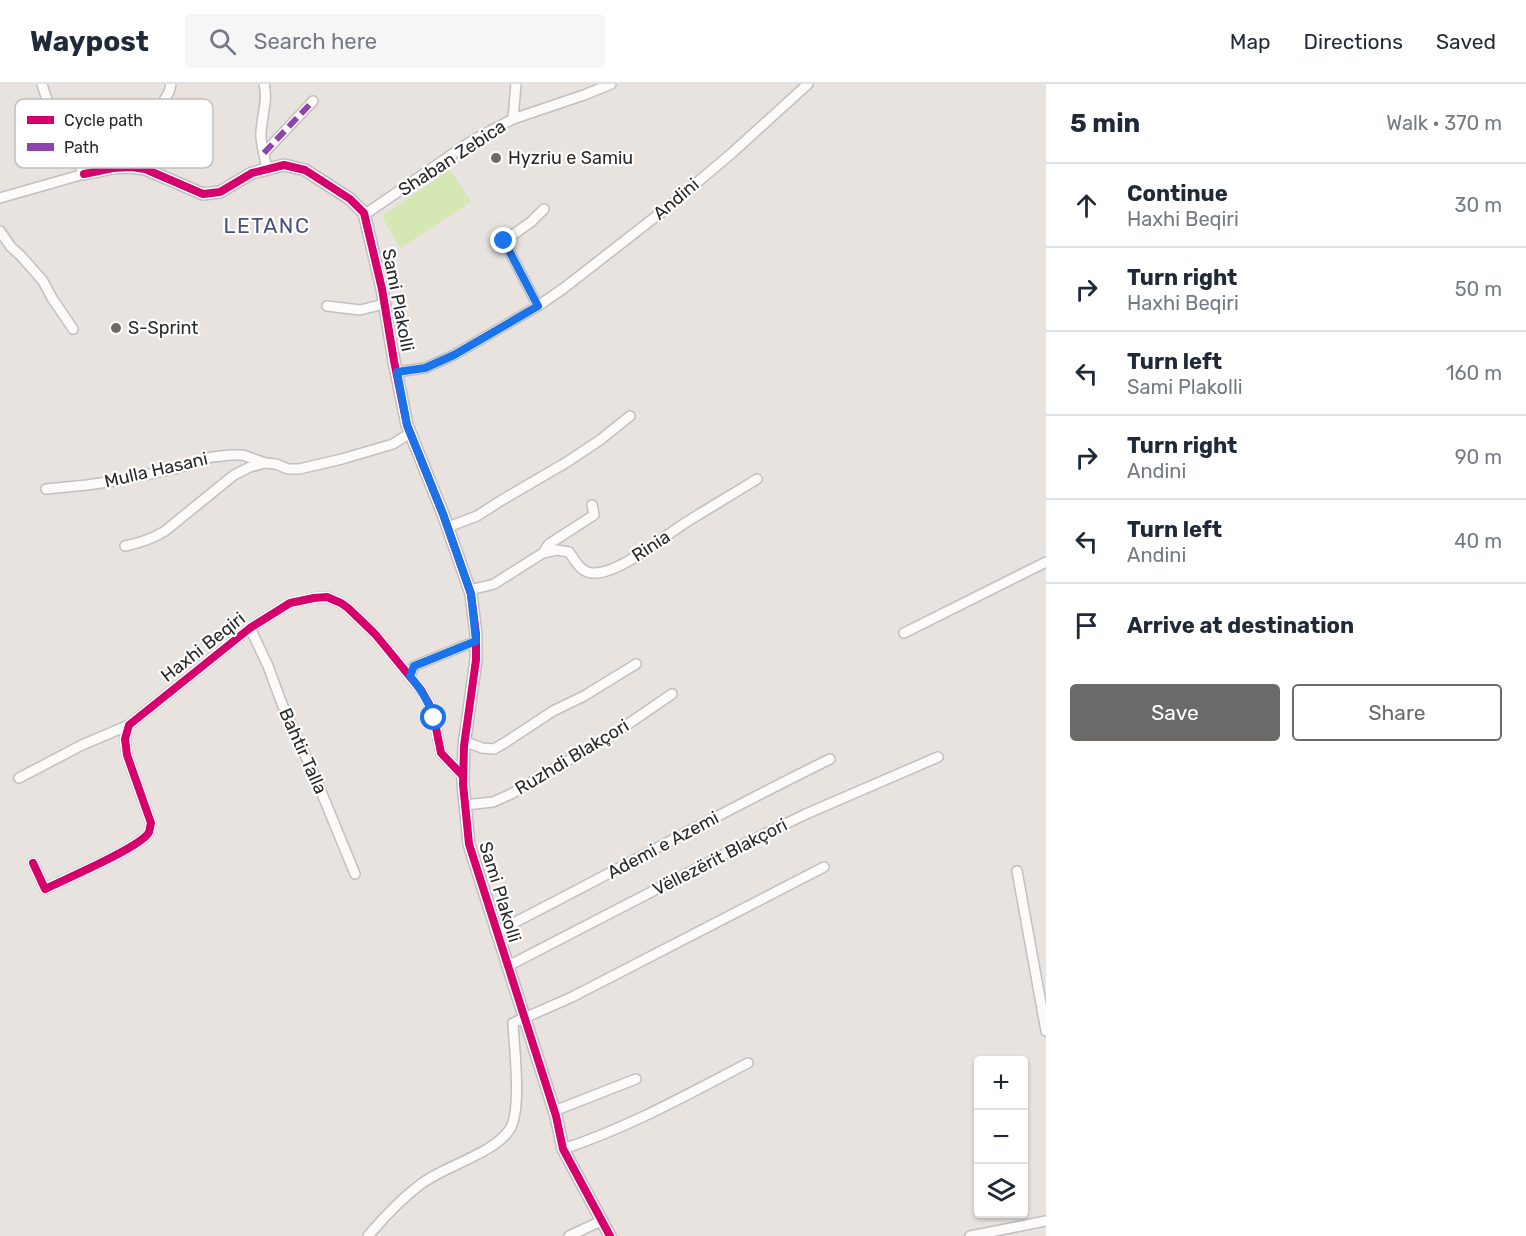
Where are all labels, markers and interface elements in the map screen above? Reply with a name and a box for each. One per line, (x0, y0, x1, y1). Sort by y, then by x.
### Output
search box (185, 14, 605, 68)
text: Waypost (30, 25, 149, 58)
icon: search (206, 25, 239, 58)
text: Search here (254, 28, 377, 55)
text: Map (1230, 29, 1271, 54)
text: Directions (1304, 29, 1403, 54)
text: Saved (1436, 29, 1496, 54)
legend (15, 99, 213, 168)
text: 5 min (1070, 108, 1140, 139)
text: Cycle path (64, 111, 143, 130)
text: Walk · 370 m (1386, 111, 1502, 135)
street label: Shaban Zebica (394, 115, 510, 201)
text: Path (64, 138, 99, 157)
place label: Hyzriu e Samiu (508, 147, 633, 169)
marker: Hyzriu e Samiu (489, 151, 503, 165)
street label: Andini (649, 173, 703, 225)
text: Continue (1127, 180, 1228, 207)
icon: ahead (1070, 189, 1103, 222)
text: 30 m (1455, 193, 1502, 217)
text: Haxhi Beqiri (1127, 207, 1239, 231)
district label: LETANC (224, 213, 310, 238)
route end (490, 227, 516, 253)
street label: Sami Plakolli (377, 247, 419, 353)
text: Turn right (1127, 264, 1237, 291)
icon: right (1070, 273, 1103, 306)
text: 50 m (1455, 277, 1502, 301)
text: Haxhi Beqiri (1127, 291, 1239, 315)
place label: S-Sprint (128, 317, 198, 339)
marker: S-Sprint (109, 321, 123, 335)
text: Turn left (1127, 348, 1222, 375)
icon: left (1070, 357, 1103, 390)
text: 160 m (1446, 361, 1502, 385)
text: Sami Plakolli (1127, 375, 1243, 399)
text: Turn right (1127, 432, 1237, 459)
icon: right (1070, 441, 1103, 474)
text: 90 m (1455, 445, 1502, 469)
street label: Mulla Hasani (102, 447, 210, 493)
text: Andini (1127, 459, 1186, 483)
text: Turn left (1127, 516, 1222, 543)
icon: left (1070, 525, 1103, 558)
street label: Rinia (628, 526, 674, 566)
text: 40 m (1454, 529, 1502, 553)
text: Andini (1127, 543, 1186, 567)
street label: Haxhi Beqiri (157, 607, 249, 687)
icon: arrive (1070, 609, 1103, 642)
text: Arrive at destination (1127, 612, 1354, 639)
button: Save (1070, 684, 1280, 741)
button: Share (1292, 684, 1502, 741)
route start (420, 704, 446, 730)
street label: Bahtir Talla (274, 705, 332, 797)
street label: Ruzhdi Blakçori (511, 714, 633, 800)
street label: Ademi e Azemi (604, 806, 722, 884)
street label: Vëllezërit Blakçori (649, 814, 791, 900)
street label: Sami Plakolli (474, 839, 526, 945)
map controls (974, 1056, 1028, 1218)
button: + (974, 1056, 1028, 1110)
button: − (974, 1110, 1028, 1164)
button: layers (974, 1164, 1028, 1218)

